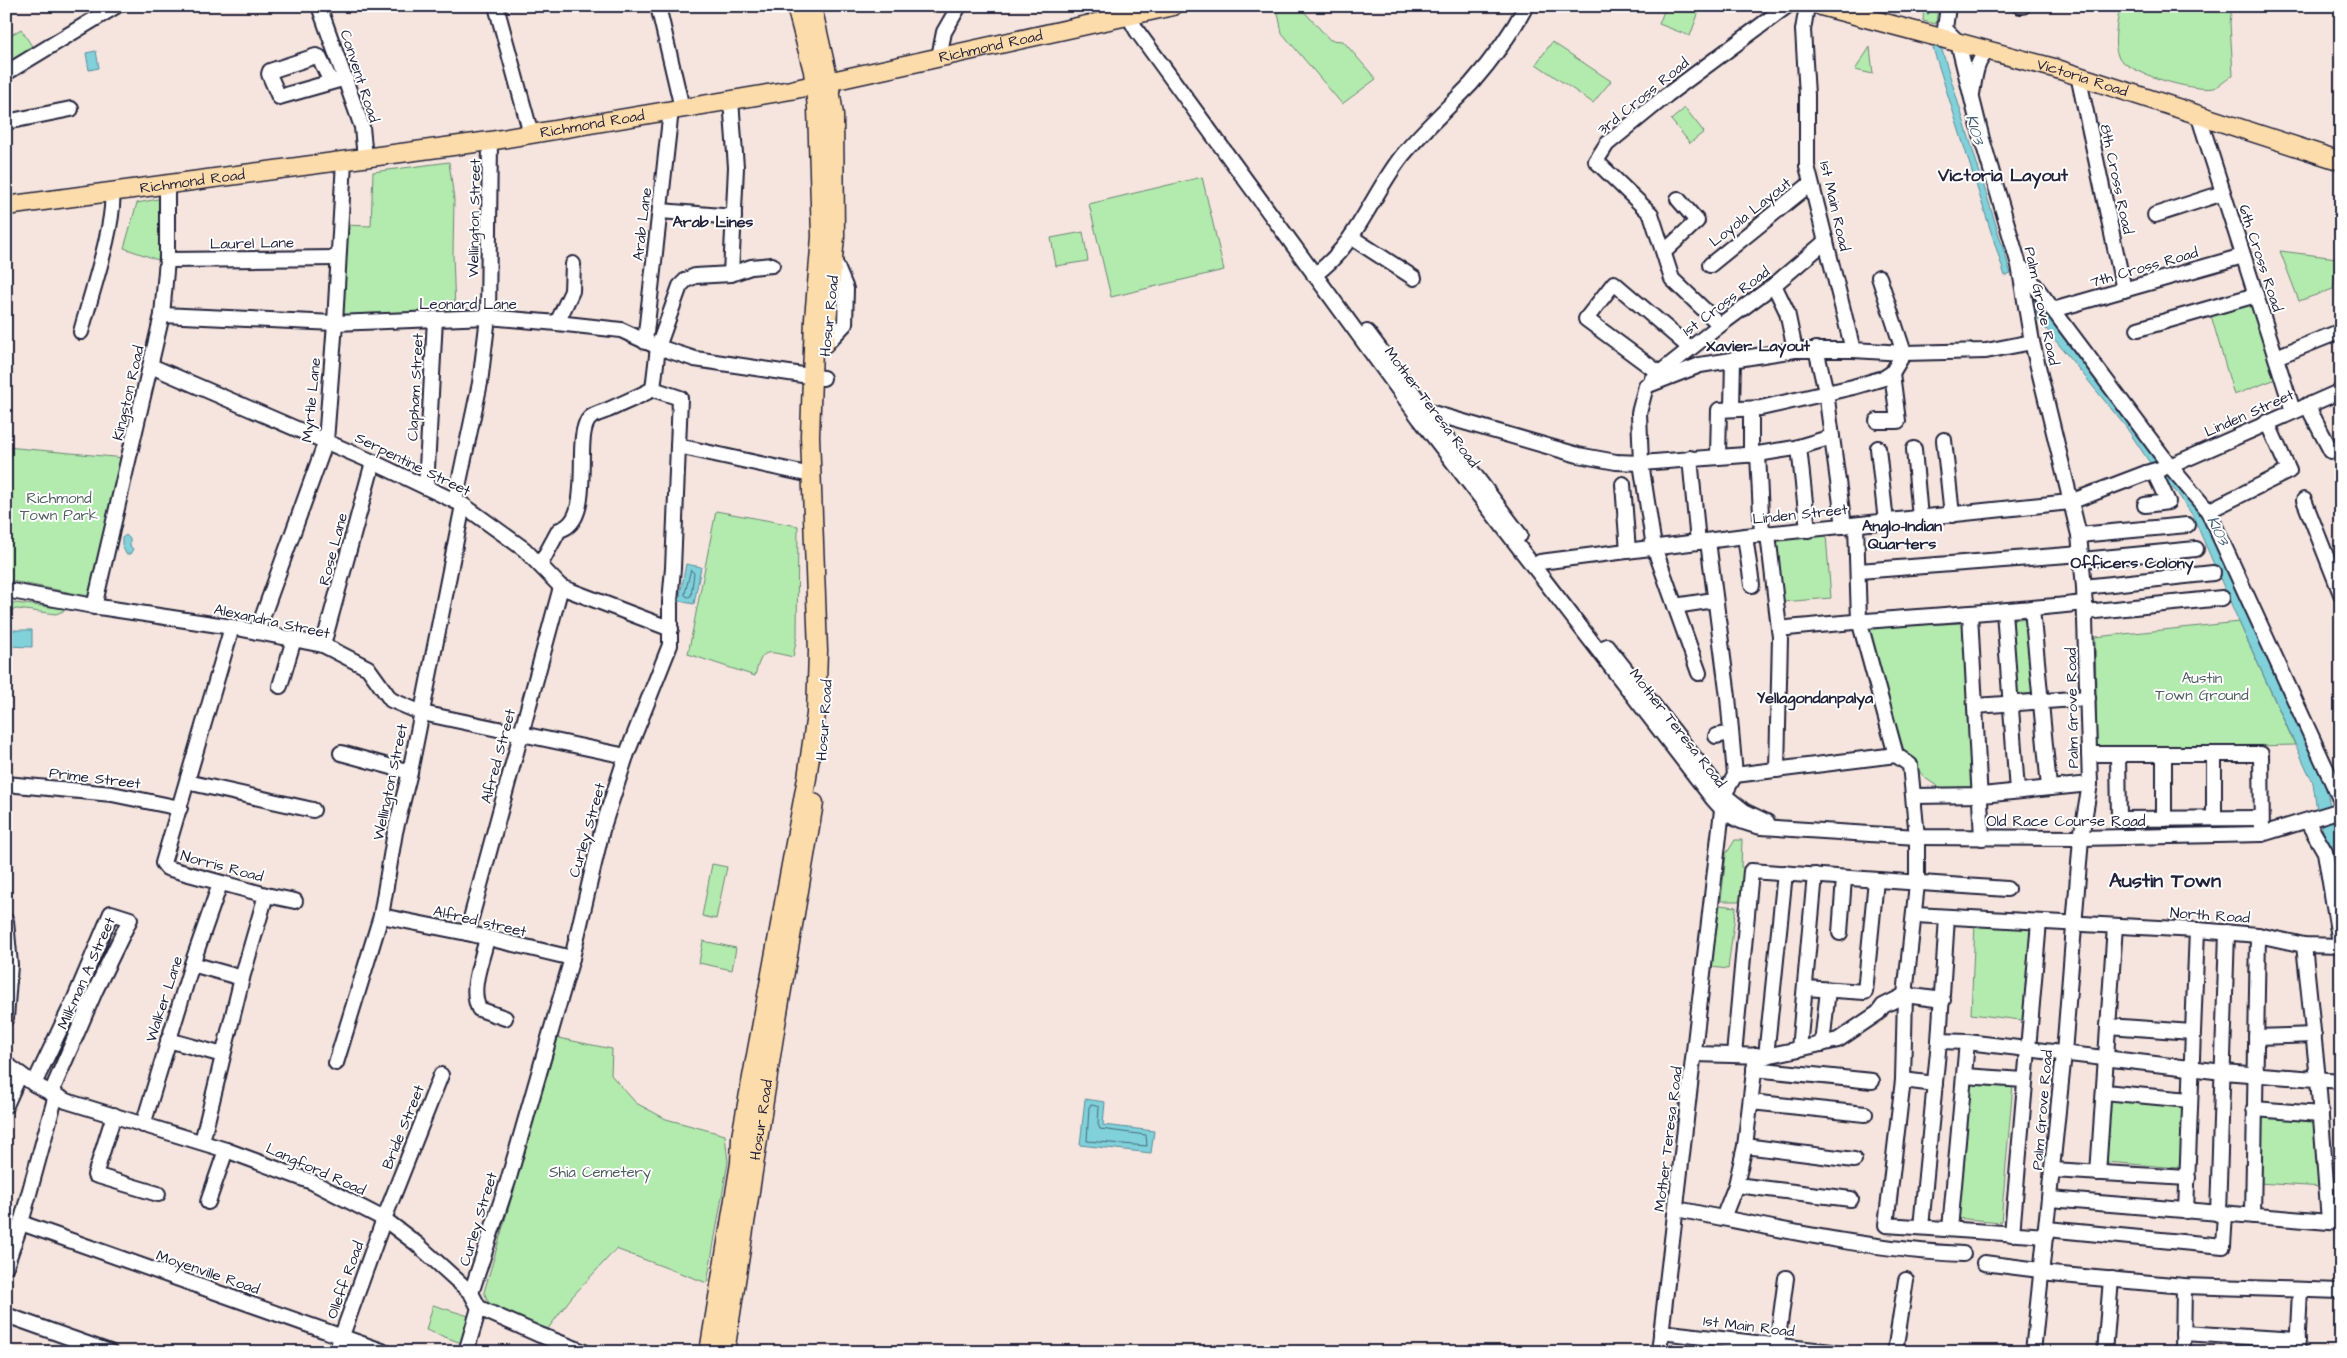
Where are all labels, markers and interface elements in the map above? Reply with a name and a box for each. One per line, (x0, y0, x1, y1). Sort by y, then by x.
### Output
street label: Richmond Road (937, 25, 1045, 68)
street label: Convent Road (335, 27, 385, 126)
street label: 3rd Cross Road (1593, 53, 1694, 140)
street label: Victoria Road (2034, 54, 2131, 102)
street label: Richmond Road (538, 105, 646, 143)
water label: K103 (1960, 112, 1990, 149)
street label: 8th Cross Road (2095, 122, 2138, 236)
street label: Wellington Street (463, 158, 487, 278)
street label: 1st Main Road (1814, 159, 1855, 253)
district label: Victoria Layout (1937, 163, 2069, 189)
street label: Richmond Road (139, 164, 246, 199)
street label: Loyola Layout (1705, 173, 1796, 253)
street label: Arab Lane (628, 186, 657, 262)
street label: 6th Cross Road (2233, 202, 2288, 315)
district label: Arab Lines (673, 211, 753, 233)
street label: Laurel Lane (210, 232, 294, 255)
street label: 7th Cross Road (2088, 242, 2201, 293)
street label: Palm Grove Road (2019, 245, 2064, 368)
street label: 1st Cross Road (1678, 261, 1775, 341)
street label: Hosur Road (815, 274, 844, 358)
street label: Leonard Lane (419, 294, 517, 315)
street label: Clapham Street (402, 333, 429, 441)
district label: Xavier Layout (1706, 335, 1811, 358)
street label: Kingston Road (107, 343, 151, 443)
street label: Mother Teresa Road (1379, 343, 1484, 472)
street label: Myrtle Lane (297, 357, 327, 444)
street label: Linden Street (2201, 384, 2297, 443)
street label: Serpentine Street (351, 427, 474, 502)
park label: Richmond Town Park (20, 488, 98, 526)
street label: Linden Street (1751, 499, 1849, 530)
street label: Rose Lane (314, 510, 353, 588)
water label: K103 (2202, 512, 2235, 550)
district label: Anglo-Indian Quarters (1862, 515, 1942, 555)
district label: Officers Colony (2071, 552, 2194, 575)
street label: Alexandra Street (212, 599, 332, 644)
street label: Palm Grove Road (2061, 647, 2084, 769)
street label: Mother Teresa Road (1624, 664, 1731, 793)
park label: Austin Town Ground (2155, 668, 2249, 706)
street label: Hosur Road (811, 678, 838, 761)
district label: Yellagondanpalya (1757, 687, 1874, 711)
street label: Alfred Street (476, 706, 521, 806)
street label: Wellington Street (368, 722, 414, 843)
street label: Prime Street (48, 762, 142, 795)
street label: Curley Street (564, 780, 612, 880)
street label: Old Race Course Road (1986, 811, 2146, 832)
street label: Norris Road (178, 845, 266, 888)
district label: Austin Town (2109, 867, 2221, 895)
street label: Alfred street (431, 901, 529, 942)
street label: North Road (2169, 902, 2251, 929)
street label: Milkman A Street (52, 914, 121, 1033)
street label: Walker Lane (141, 953, 188, 1045)
street label: Palm Grove Road (2027, 1049, 2058, 1171)
street label: Mother Teresa Road (1649, 1065, 1688, 1213)
street label: Hosur Road (745, 1078, 778, 1162)
street label: Bride Street (377, 1082, 430, 1173)
street label: Langford Road (262, 1138, 369, 1202)
park label: Shia Cemetery (549, 1162, 651, 1184)
street label: Curley Street (454, 1169, 504, 1269)
street label: Olleff Road (322, 1238, 369, 1322)
street label: Moyenville Road (153, 1245, 263, 1301)
street label: 1st Main Road (1702, 1310, 1796, 1343)

